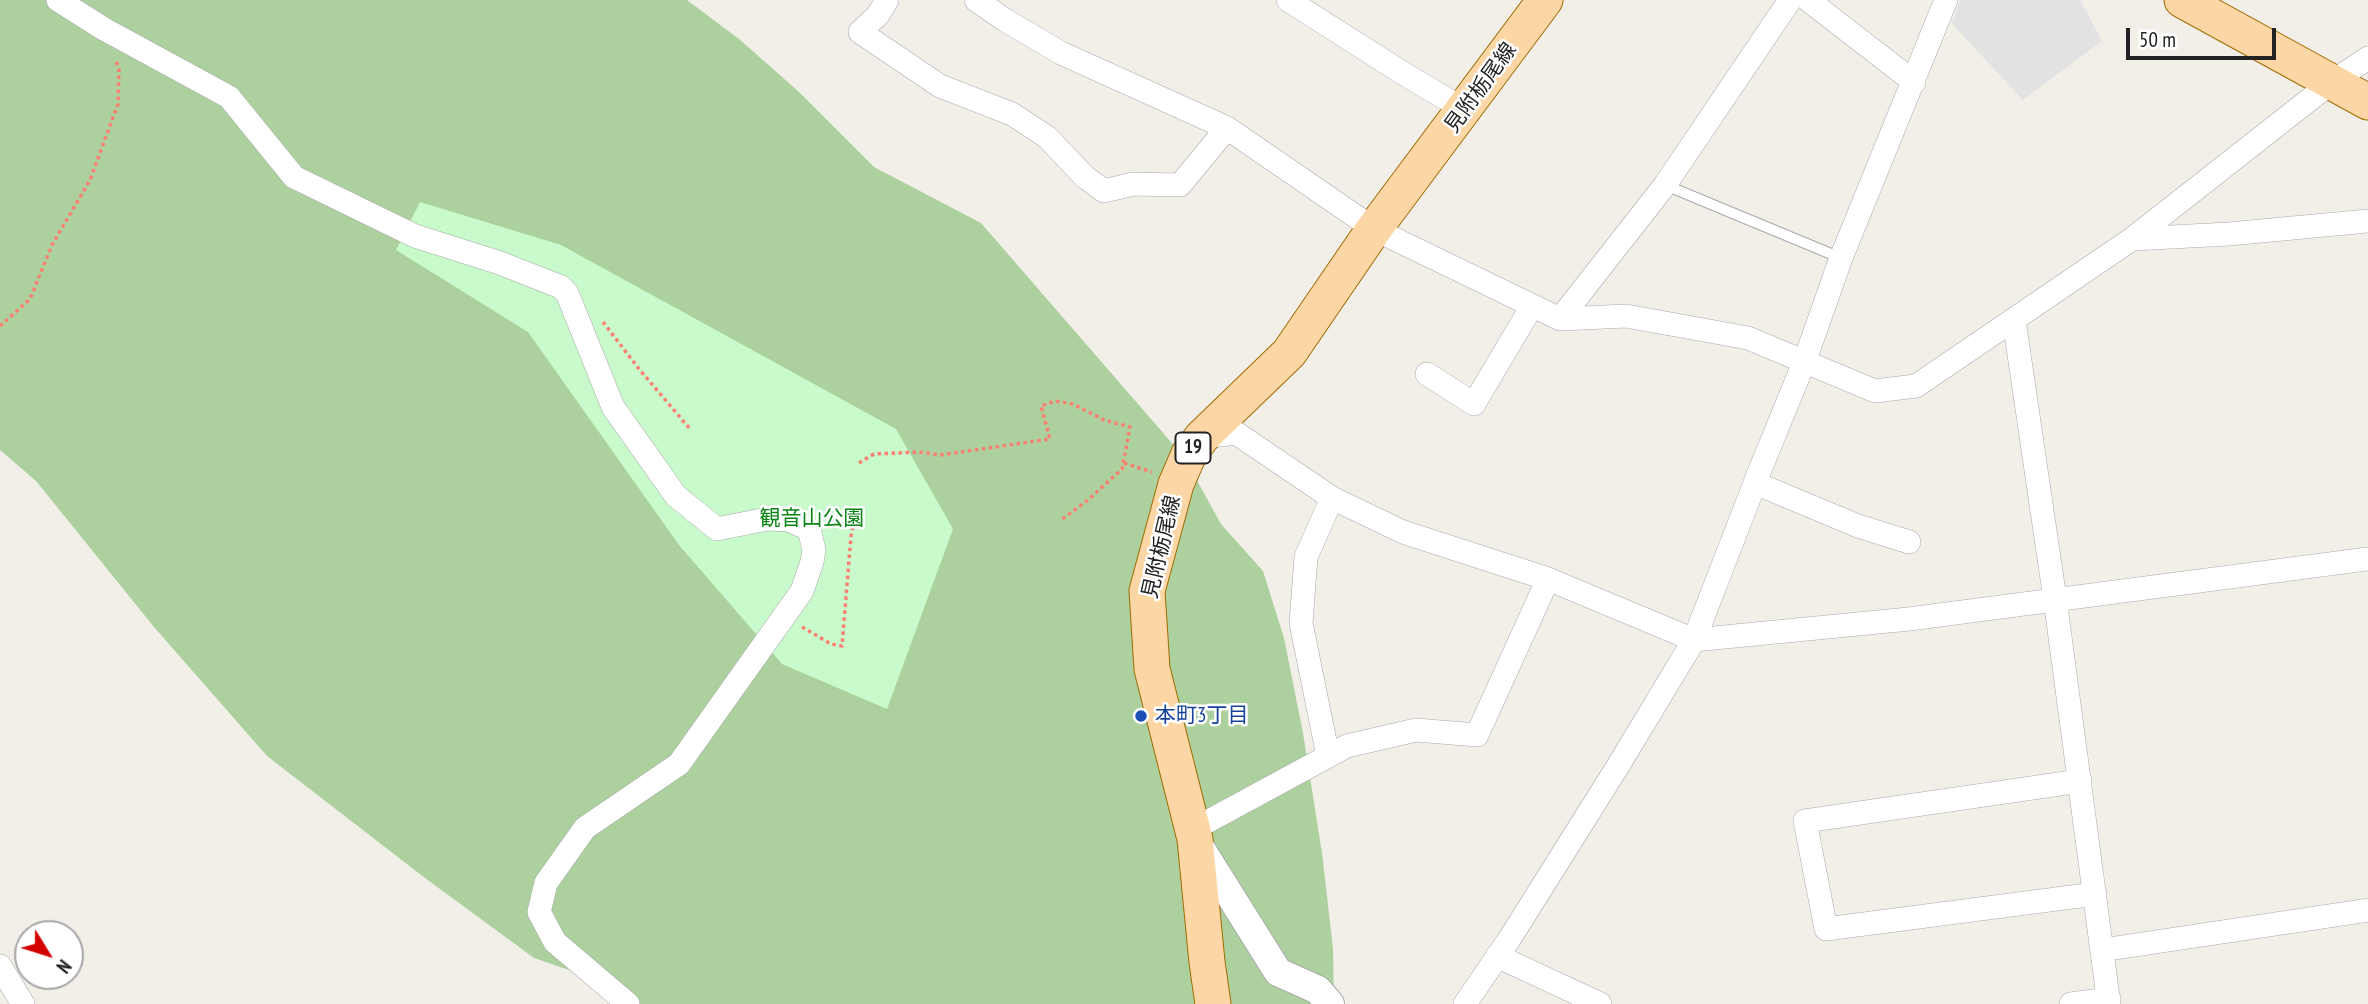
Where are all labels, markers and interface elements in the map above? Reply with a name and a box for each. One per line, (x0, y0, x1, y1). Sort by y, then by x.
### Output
scale bar (2130, 14, 2280, 58)
text: 50 m (2139, 26, 2176, 53)
street label: 見附栃尾線 (1440, 38, 1522, 138)
road number: 19 (1176, 432, 1210, 463)
street label: 見附栃尾線 (1138, 493, 1186, 601)
park label: 観音山公園 (760, 506, 864, 532)
place label: 本町3丁目 (1155, 703, 1248, 729)
marker: 本町3丁目 (1133, 708, 1149, 724)
north arrow (14, 920, 84, 990)
text: N (51, 955, 77, 978)

